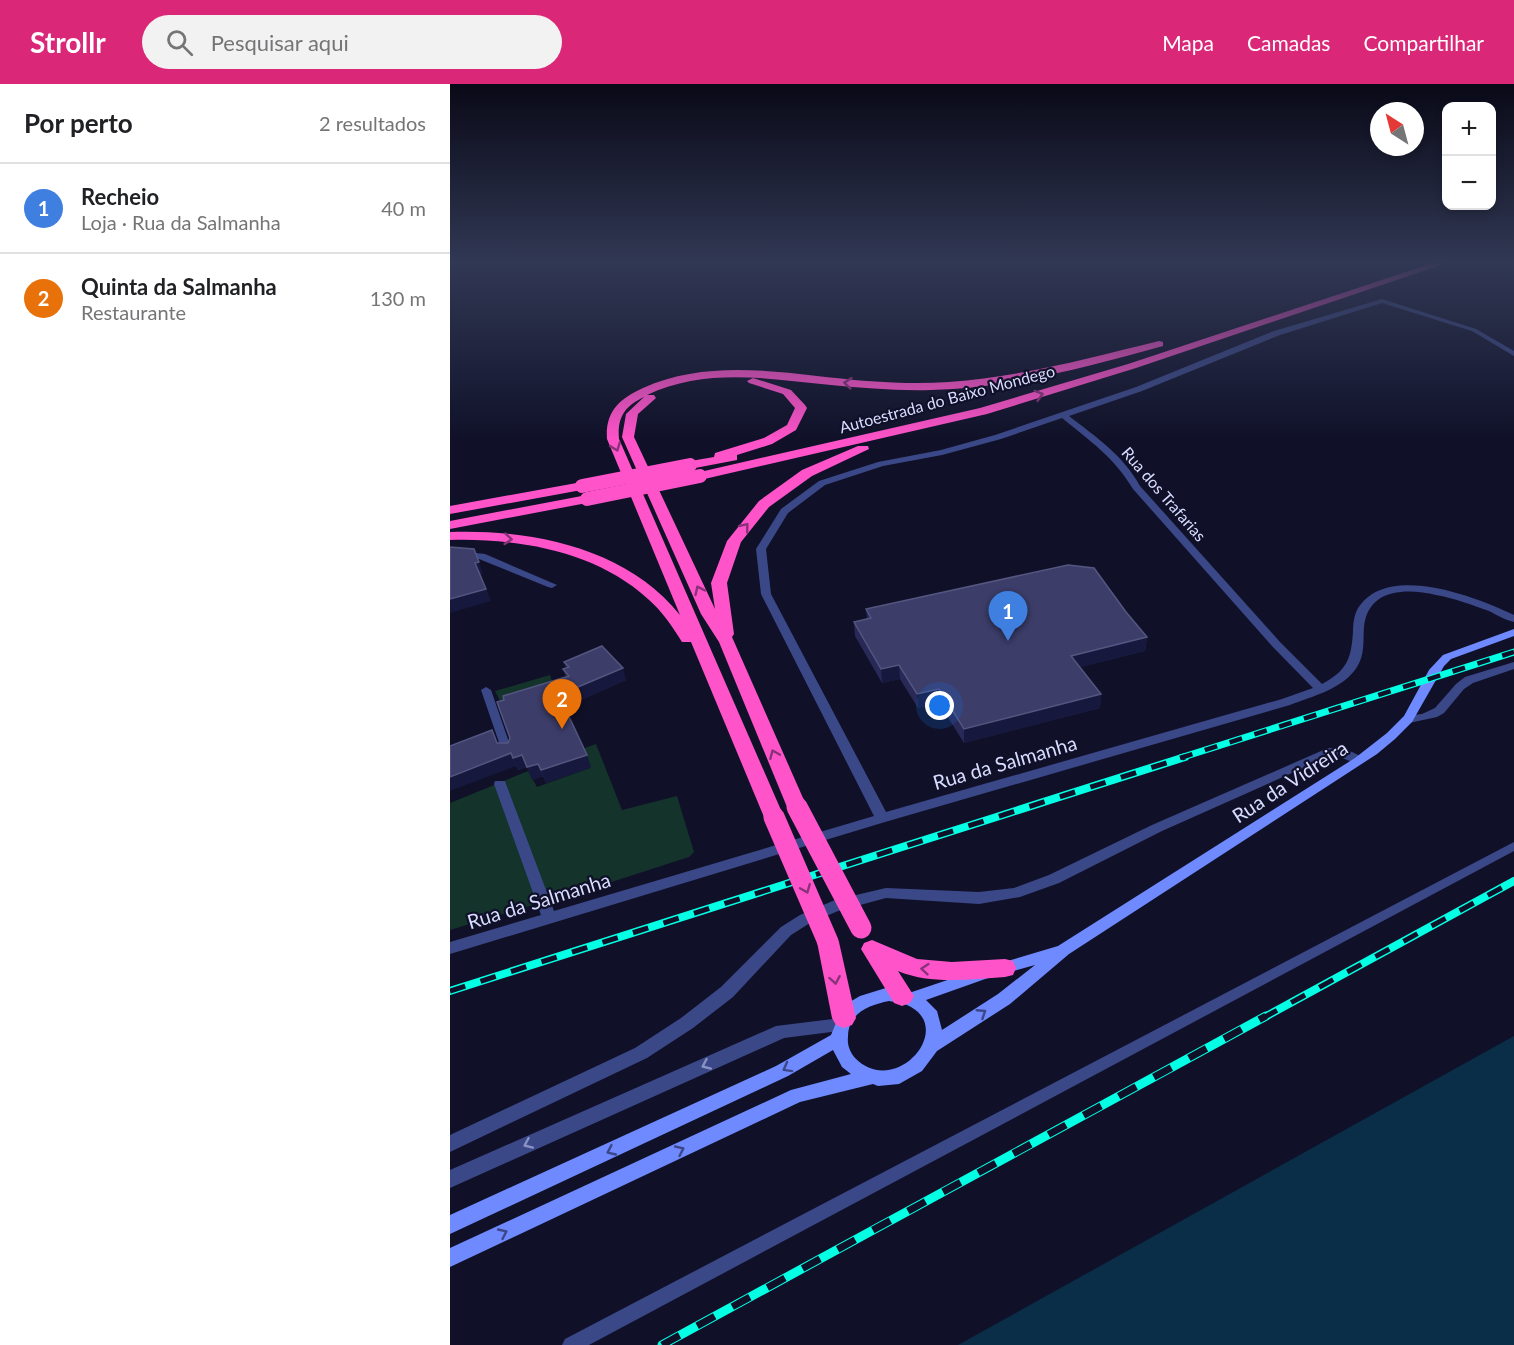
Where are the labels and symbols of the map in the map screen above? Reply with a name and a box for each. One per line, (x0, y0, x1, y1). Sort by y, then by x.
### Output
north arrow (1370, 102, 1424, 156)
street label: Autoestrada do Baixo Mondego (837, 361, 1057, 436)
one-way arrow (843, 377, 852, 390)
one-way arrow (1033, 390, 1044, 402)
one-way arrow (609, 441, 622, 451)
street label: Rua dos Trafarias (1118, 443, 1210, 545)
one-way arrow (738, 523, 749, 534)
one-way arrow (504, 532, 513, 545)
one-way arrow (694, 586, 706, 597)
pin: 1 (988, 592, 1028, 641)
pin: 2 (542, 680, 582, 729)
your location (925, 691, 954, 720)
street label: Rua da Salmanha (930, 730, 1079, 794)
street label: Rua da Vidreira (1227, 735, 1352, 827)
one-way arrow (769, 749, 781, 760)
street label: Rua da Salmanha (464, 867, 613, 933)
one-way arrow (799, 883, 811, 894)
one-way arrow (921, 962, 930, 975)
one-way arrow (828, 975, 841, 985)
one-way arrow (976, 1009, 986, 1021)
one-way arrow (701, 1058, 712, 1070)
one-way arrow (783, 1061, 793, 1072)
one-way arrow (523, 1137, 534, 1149)
one-way arrow (606, 1143, 617, 1155)
one-way arrow (673, 1146, 684, 1158)
one-way arrow (496, 1229, 507, 1241)

